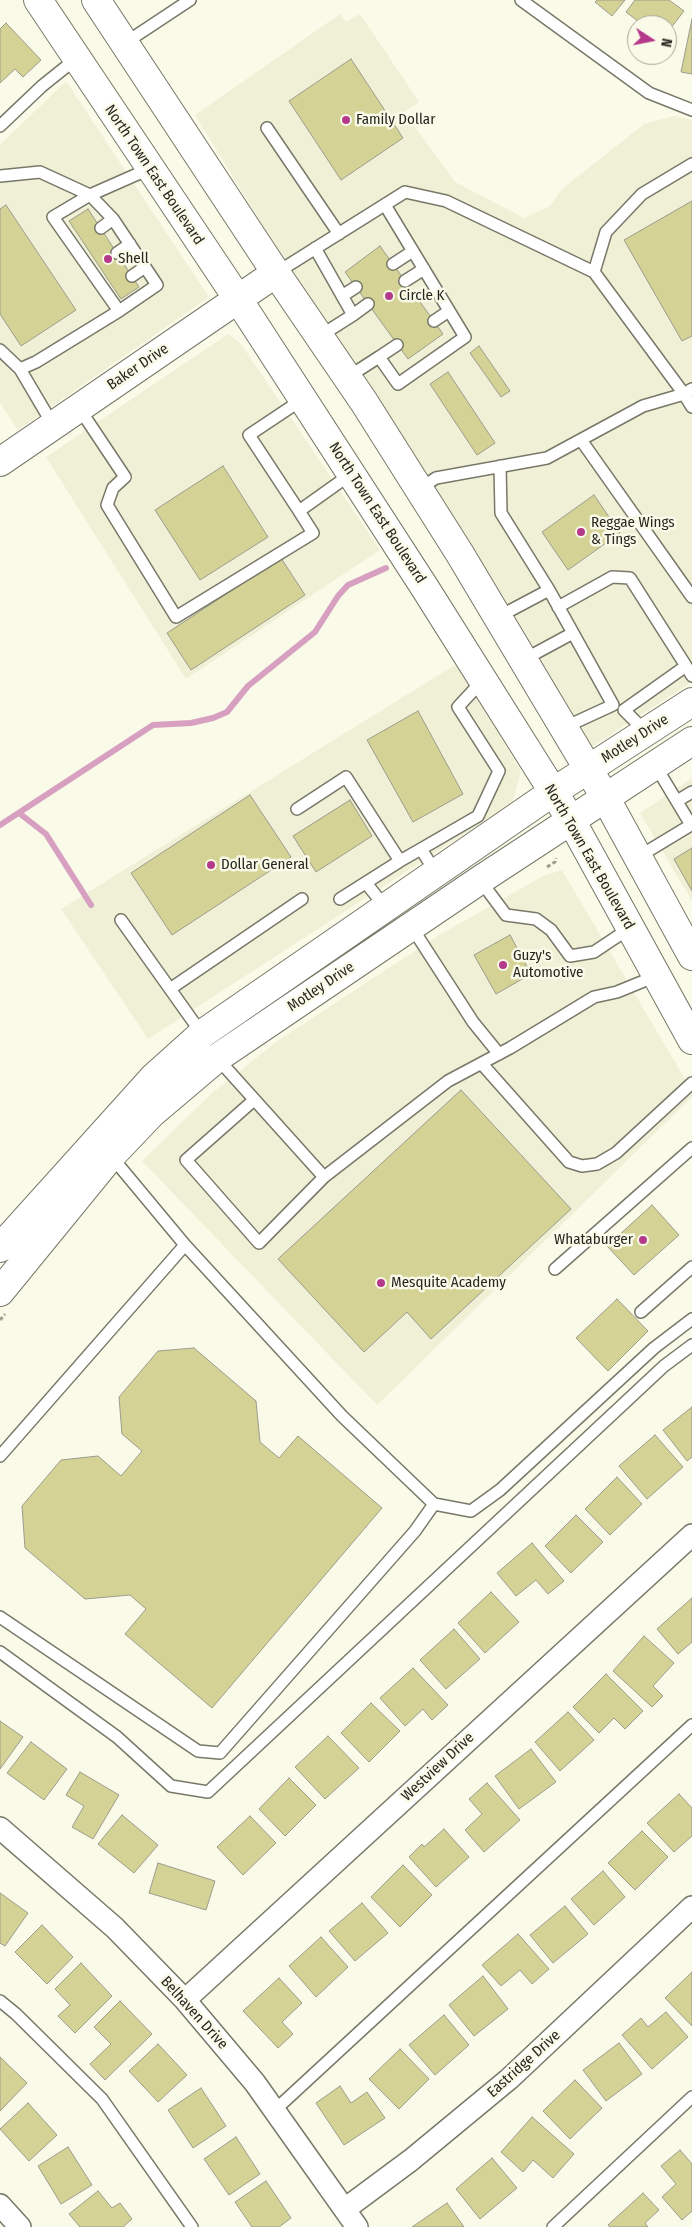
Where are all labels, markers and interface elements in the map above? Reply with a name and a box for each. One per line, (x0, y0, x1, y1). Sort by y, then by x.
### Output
north arrow (627, 15, 677, 65)
text: N (657, 37, 675, 48)
street label: North Town East Boulevard (101, 102, 207, 248)
place label: Family Dollar (356, 111, 435, 129)
marker: Family Dollar (340, 114, 352, 126)
place label: Shell (118, 250, 149, 268)
marker: Shell (102, 253, 114, 265)
place label: Circle K (399, 287, 444, 305)
marker: Circle K (383, 290, 395, 302)
street label: Baker Drive (104, 340, 172, 394)
street label: North Town East Boulevard (325, 439, 429, 587)
place label: Reggae Wings & Tings (591, 514, 675, 549)
marker: Reggae Wings & Tings (575, 526, 587, 538)
street label: Motley Drive (598, 711, 672, 767)
street label: North Town East Boulevard (540, 781, 638, 933)
place label: Dollar General (221, 856, 309, 874)
marker: Dollar General (205, 859, 217, 871)
place label: Guzy's Automotive (513, 947, 583, 982)
street label: Motley Drive (284, 958, 358, 1016)
marker: Guzy's Automotive (497, 959, 509, 971)
place label: Whataburger (554, 1231, 633, 1249)
marker: Whataburger (637, 1234, 649, 1246)
place label: Mesquite Academy (391, 1274, 506, 1292)
marker: Mesquite Academy (375, 1277, 387, 1289)
street label: Westview Drive (398, 1729, 478, 1805)
street label: Belhaven Drive (157, 1973, 231, 2053)
street label: Eastridge Drive (484, 2027, 564, 2101)

